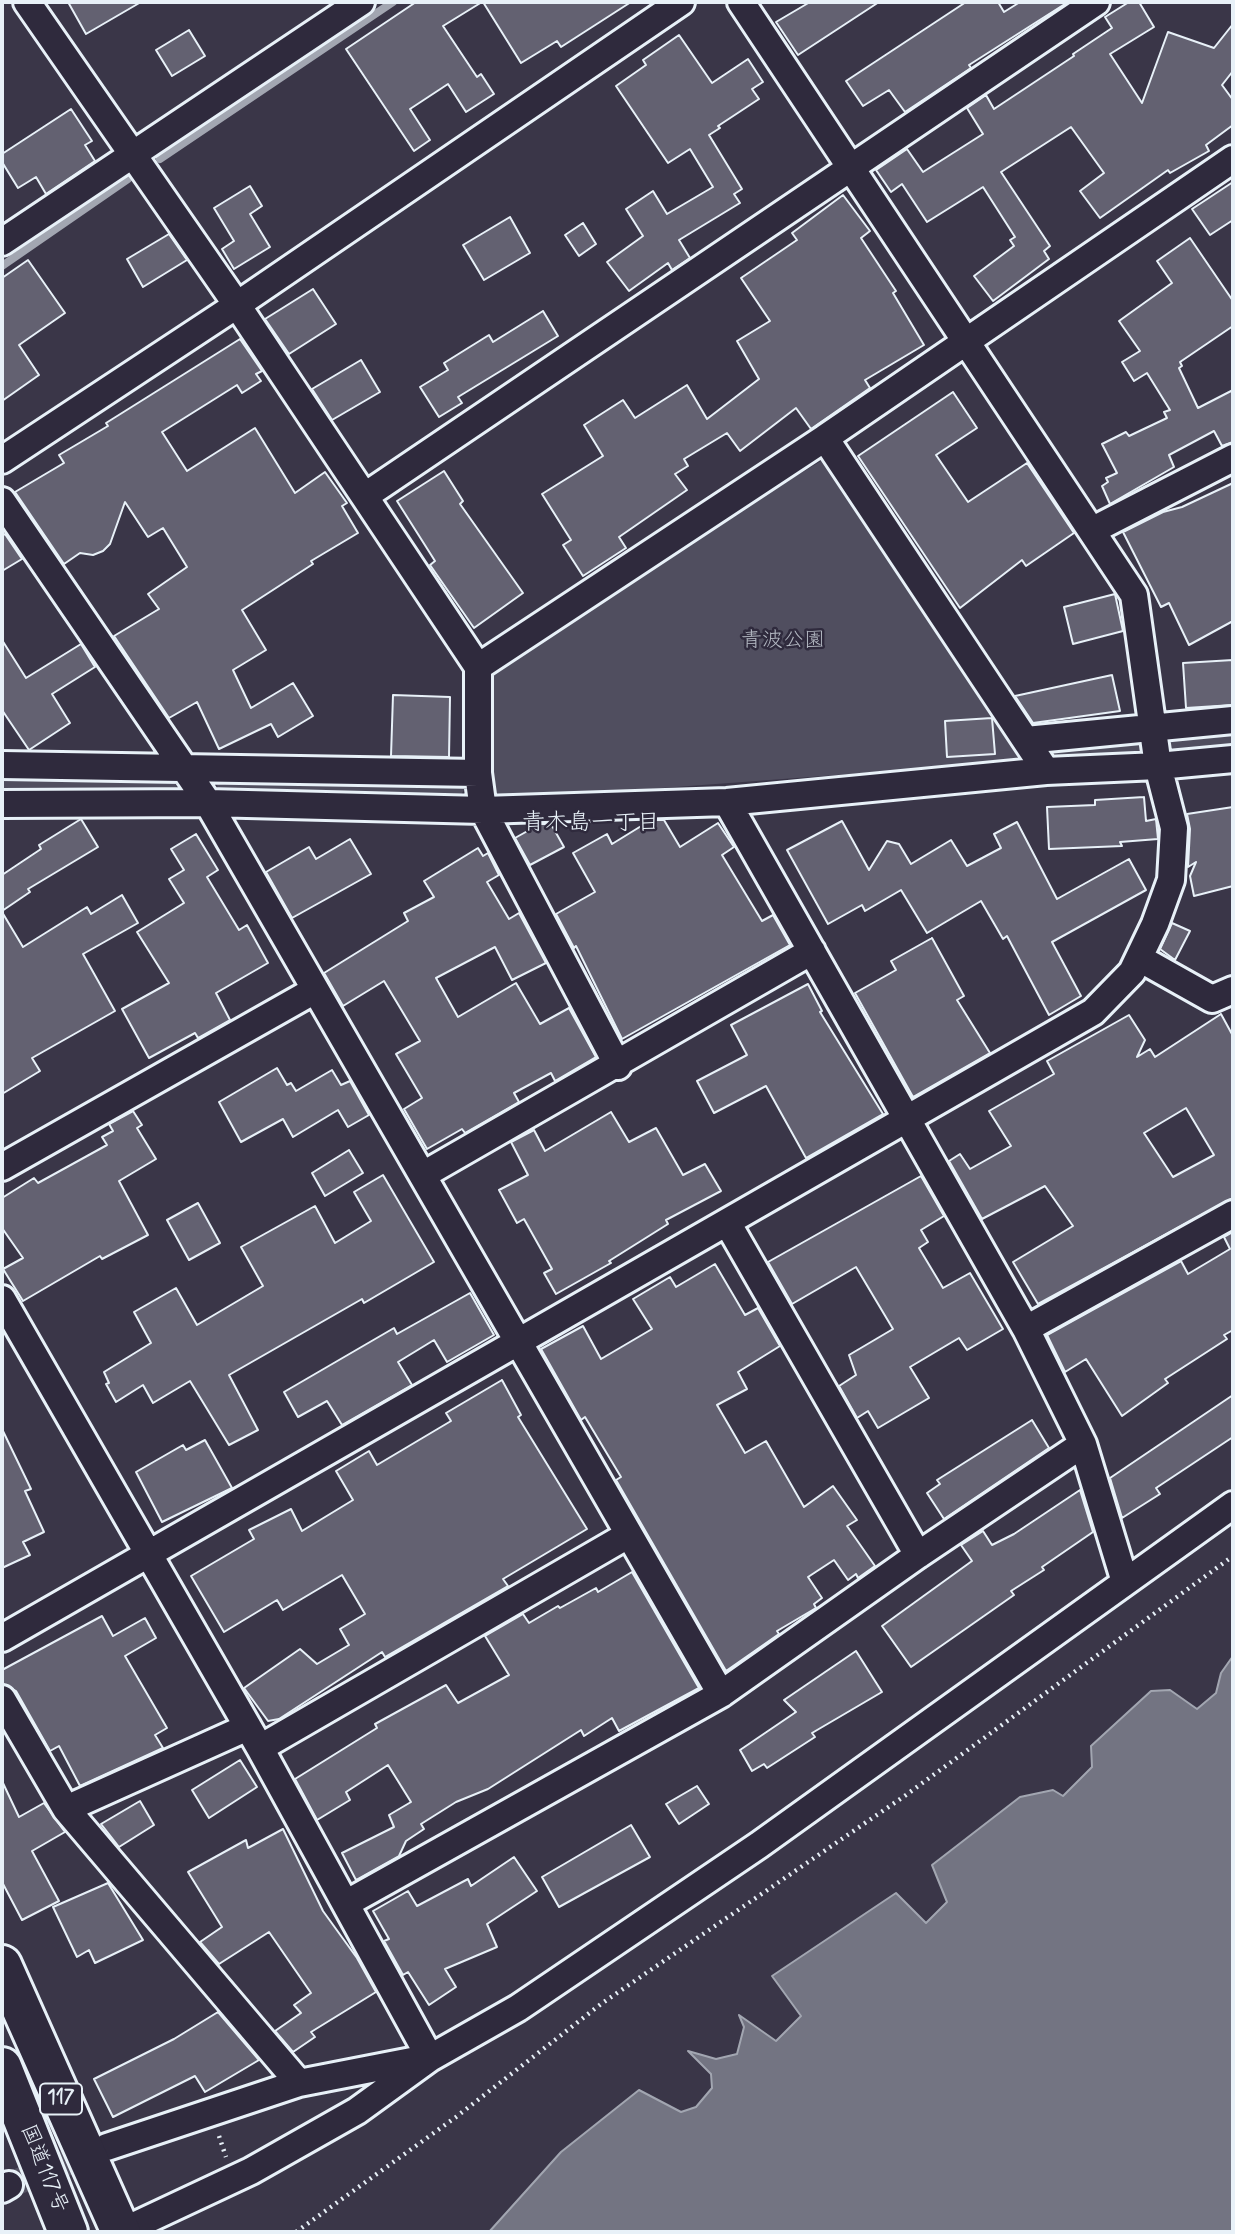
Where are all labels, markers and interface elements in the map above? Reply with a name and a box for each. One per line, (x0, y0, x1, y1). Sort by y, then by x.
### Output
park label: 青波公園 (741, 629, 825, 655)
district label: 青木島一丁目 (522, 810, 660, 838)
road number: 117 (40, 2084, 82, 2114)
street label: 国道117号 (14, 2121, 72, 2217)

